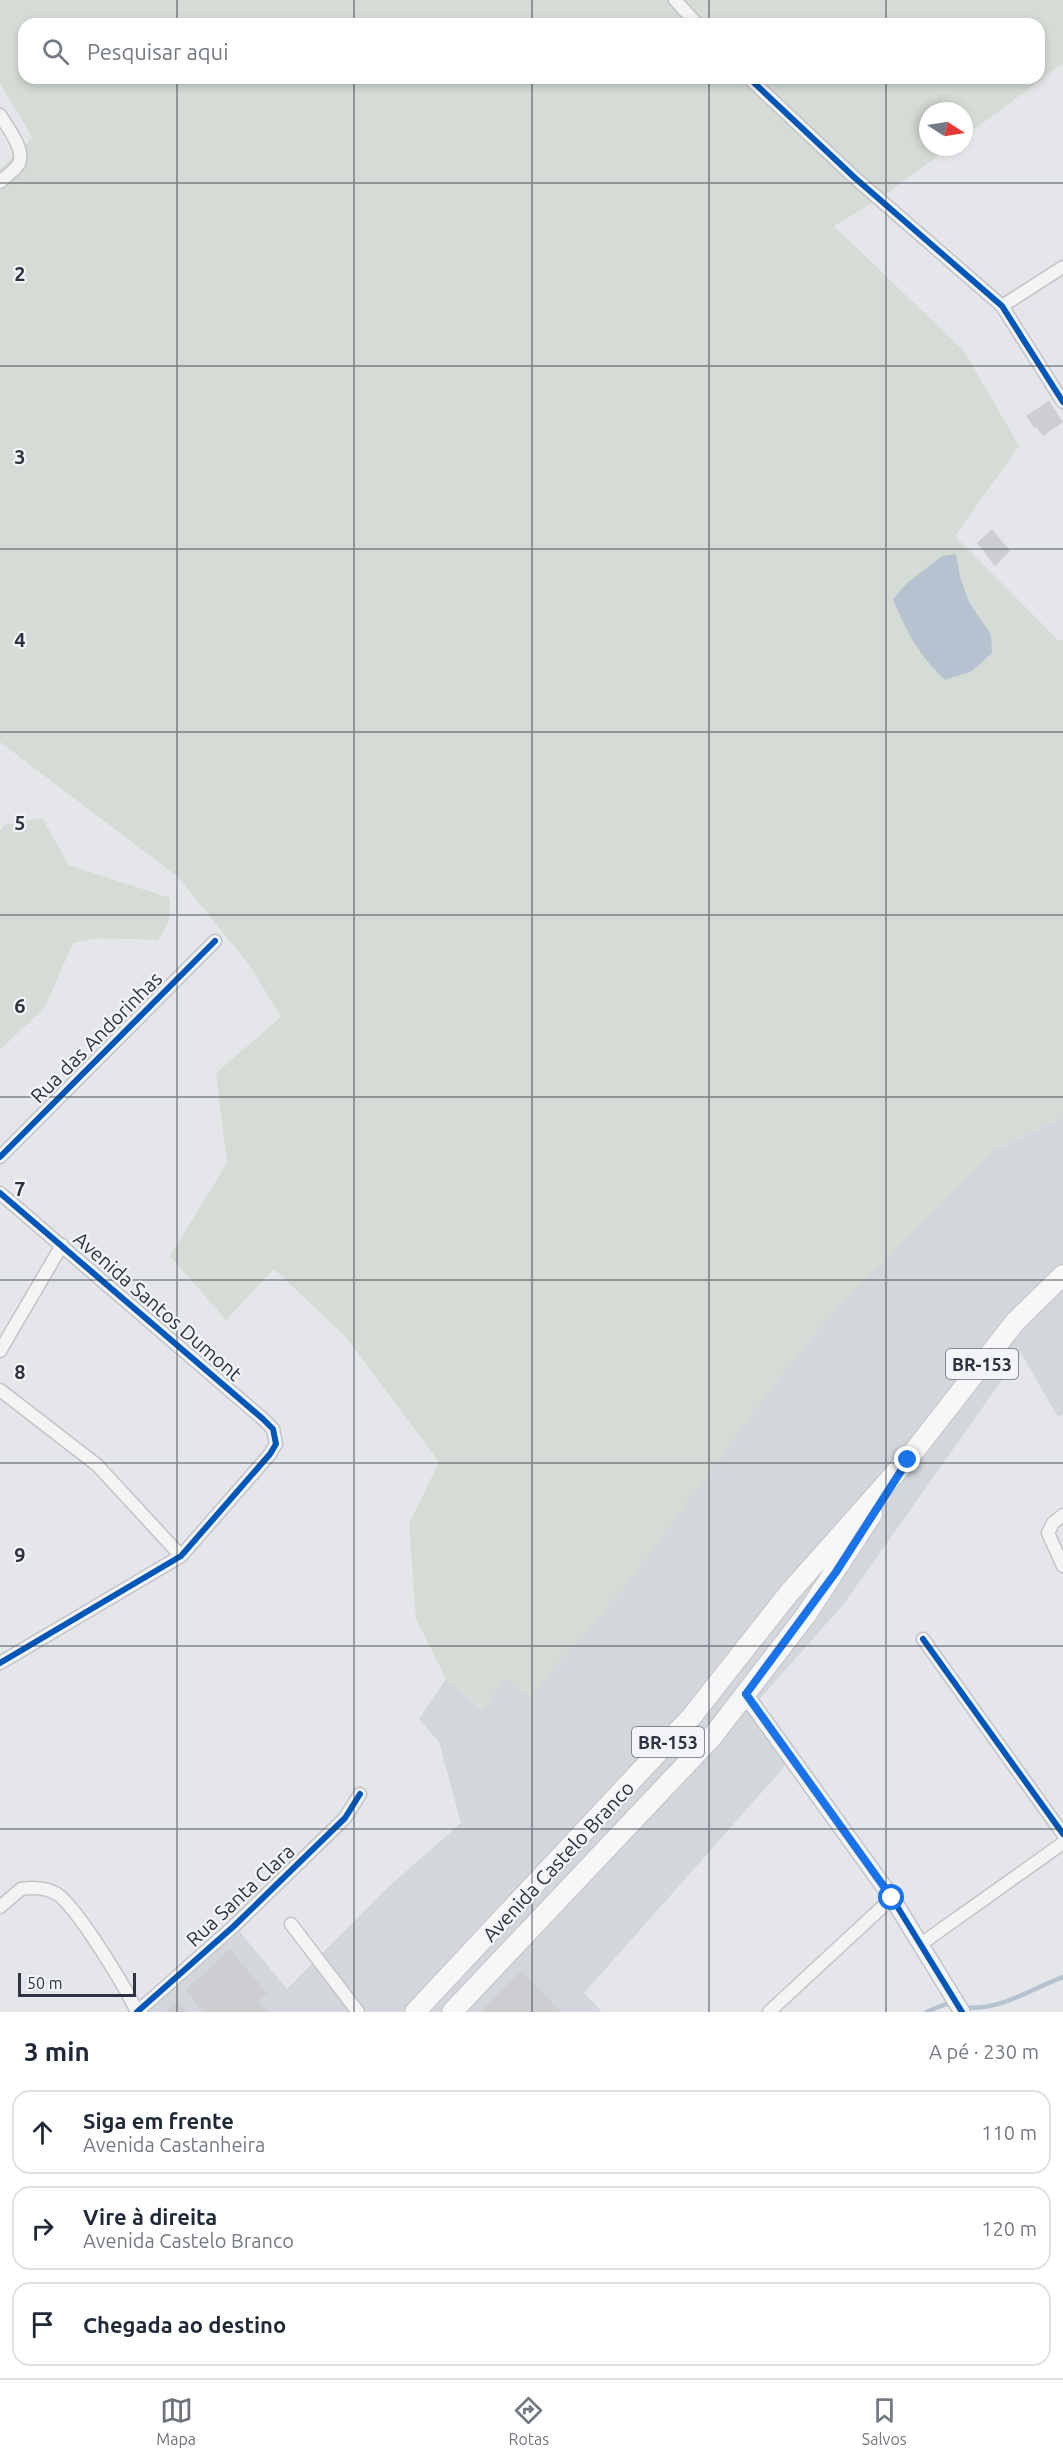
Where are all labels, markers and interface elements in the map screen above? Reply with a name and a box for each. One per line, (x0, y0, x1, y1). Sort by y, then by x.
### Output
search box (18, 18, 1045, 84)
icon: search (39, 35, 72, 68)
text: Pesquisar aqui (87, 39, 229, 64)
north arrow (919, 102, 973, 156)
text: 2 (14, 262, 26, 285)
text: 3 (14, 445, 26, 468)
text: 4 (14, 628, 26, 651)
text: 5 (14, 811, 26, 834)
street label: Rua das Andorinhas (26, 967, 166, 1107)
text: 6 (14, 994, 26, 1017)
text: 7 (14, 1177, 26, 1200)
street label: Avenida Santos Dumont (69, 1227, 247, 1385)
road number: BR-153 (946, 1349, 1018, 1379)
text: 8 (14, 1360, 26, 1383)
route end (894, 1446, 920, 1472)
text: 9 (14, 1543, 26, 1566)
road number: BR-153 (632, 1727, 704, 1757)
street label: Avenida Castelo Branco (478, 1776, 638, 1946)
street label: Rua Santa Clara (181, 1839, 299, 1951)
route start (878, 1884, 904, 1910)
scale bar (18, 1970, 136, 1998)
text: 50 m (27, 1974, 63, 1992)
text: 3 min (24, 2037, 90, 2066)
text: A pé · 230 m (929, 2040, 1039, 2063)
text: Siga em frente (83, 2108, 234, 2133)
icon: ahead (26, 2116, 59, 2149)
text: 110 m (981, 2121, 1037, 2144)
text: Avenida Castanheira (83, 2133, 265, 2156)
text: Vire à direita (83, 2204, 217, 2229)
icon: right (26, 2212, 59, 2245)
text: 120 m (981, 2217, 1037, 2240)
text: Avenida Castelo Branco (83, 2229, 294, 2252)
icon: arrive (26, 2308, 59, 2341)
text: Chegada ao destino (83, 2312, 286, 2337)
tab: Mapa (156, 2394, 196, 2448)
tab: Rotas (509, 2394, 549, 2448)
tab: Salvos (862, 2394, 907, 2448)

